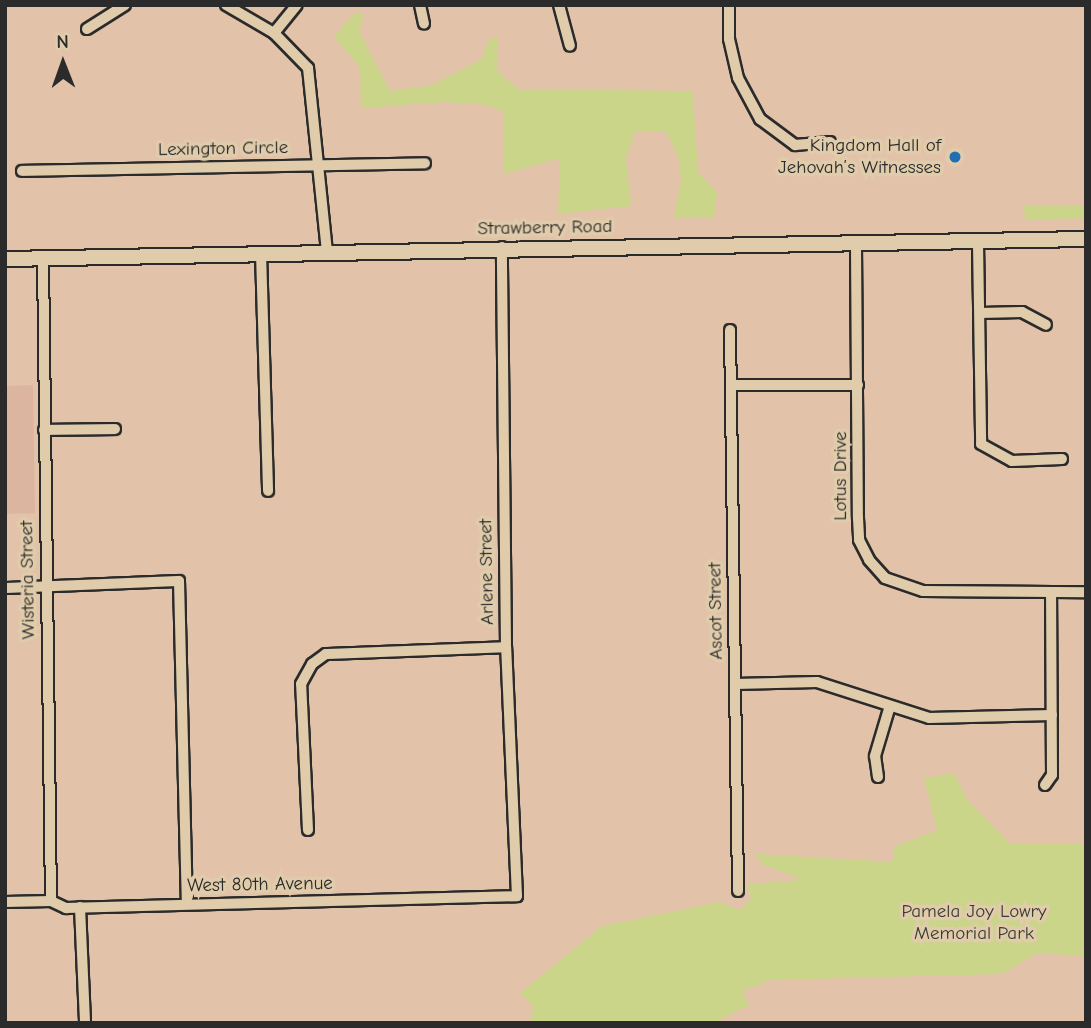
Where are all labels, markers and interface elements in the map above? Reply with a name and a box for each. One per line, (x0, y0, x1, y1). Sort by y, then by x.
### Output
north arrow (28, 28, 98, 98)
text: N (56, 31, 69, 53)
place label: Kingdom Hall of Jehovah’s Witnesses (778, 135, 941, 179)
street label: Lexington Circle (158, 136, 288, 162)
marker: Kingdom Hall of Jehovah’s Witnesses (947, 149, 963, 165)
street label: Strawberry Road (477, 215, 613, 241)
street label: Lotus Drive (830, 431, 852, 521)
street label: Arlene Street (475, 519, 499, 625)
street label: Wisteria Street (16, 520, 40, 640)
street label: Ascot Street (704, 562, 728, 660)
street label: West 80th Avenue (187, 872, 333, 898)
park label: Pamela Joy Lowry Memorial Park (901, 901, 1047, 945)

